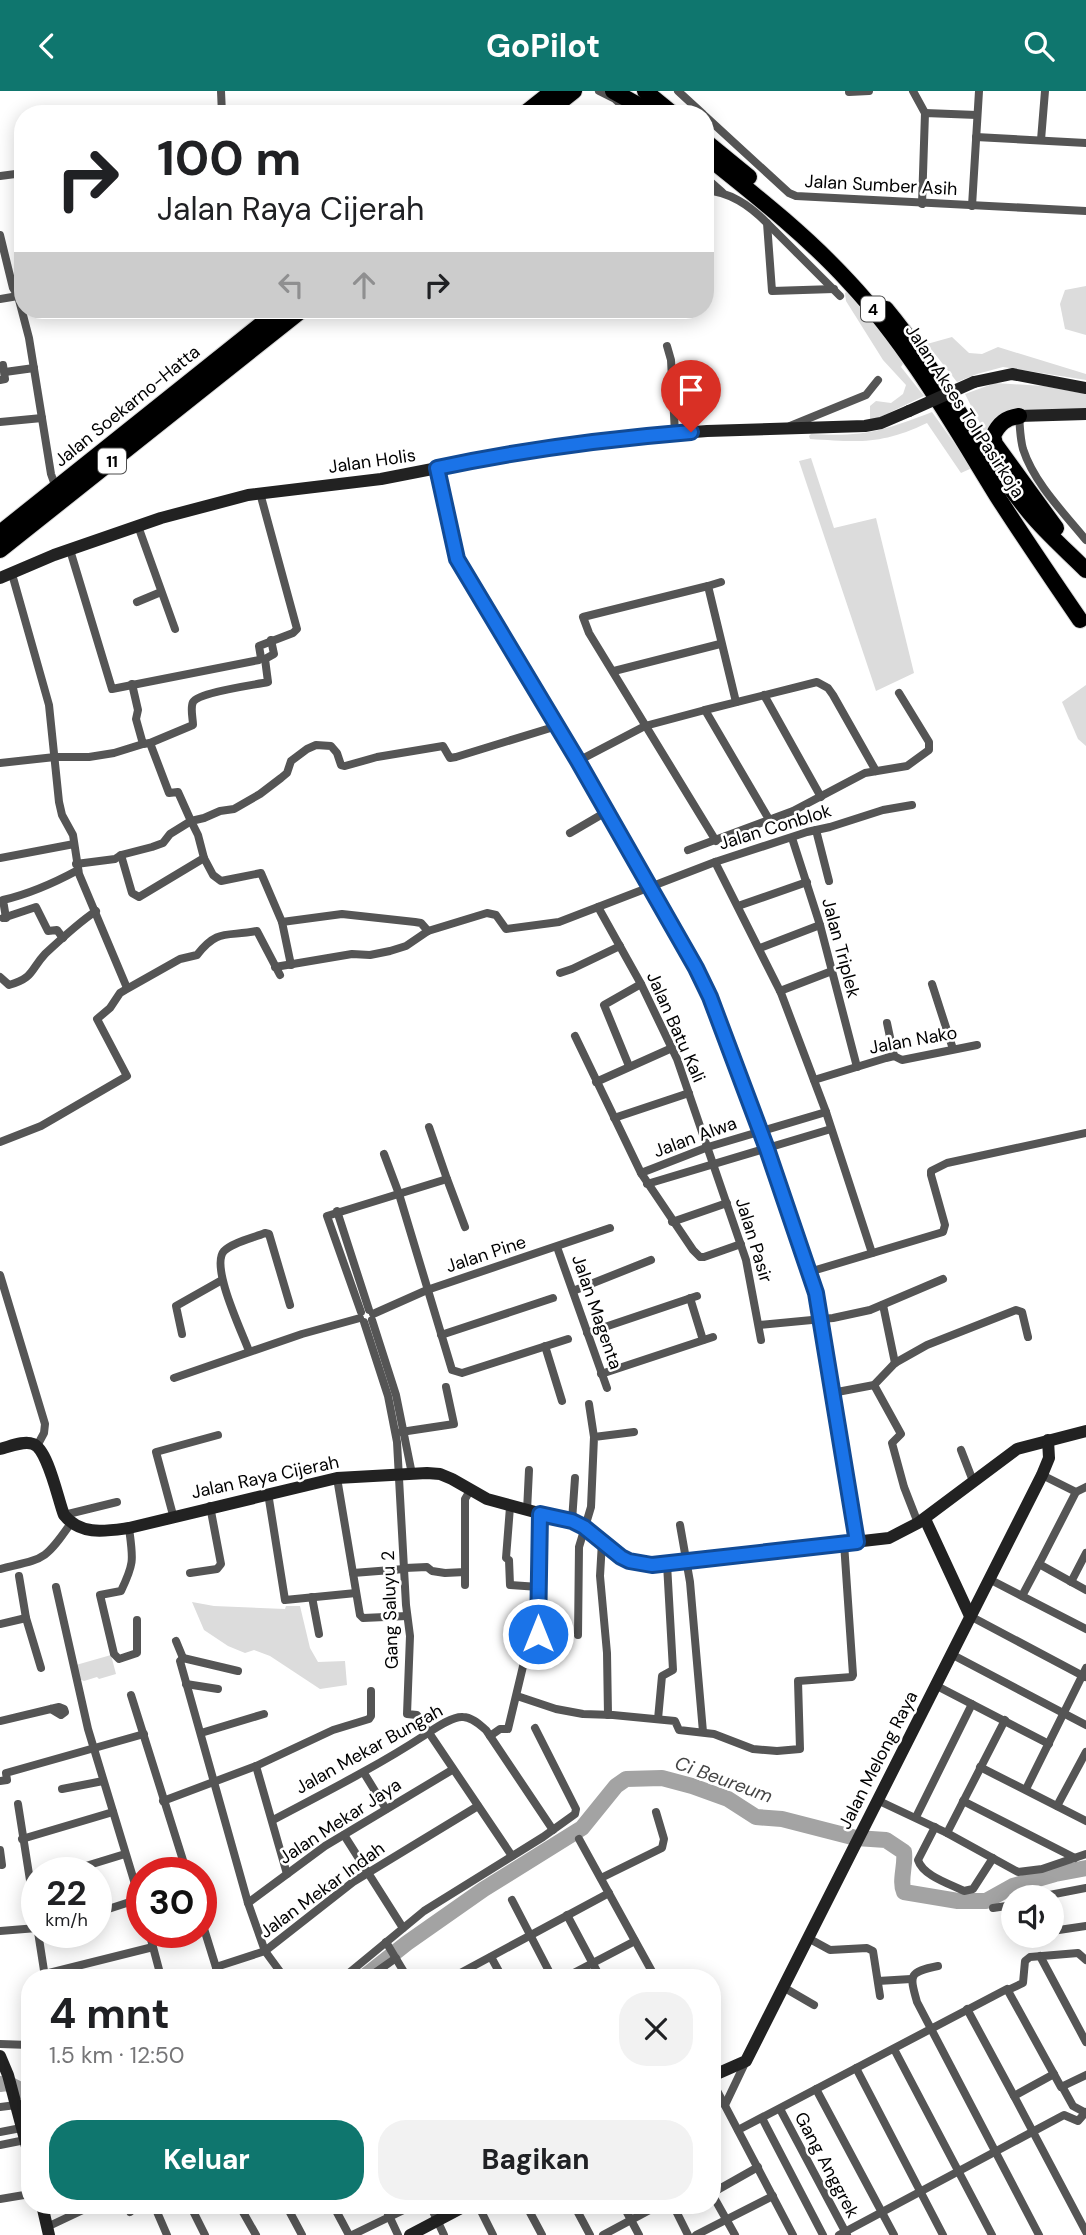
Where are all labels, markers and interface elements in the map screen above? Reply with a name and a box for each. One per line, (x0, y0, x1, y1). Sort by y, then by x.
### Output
text: GoPilot (486, 25, 600, 67)
icon: back (28, 27, 66, 65)
icon: search (1020, 27, 1058, 65)
text: 100 m (157, 126, 301, 190)
icon: right (42, 133, 133, 224)
street label: Jalan Sumber Asih (804, 169, 958, 201)
text: Jalan Raya Cijerah (157, 188, 424, 230)
icon: left (272, 266, 310, 304)
icon: ahead (345, 266, 383, 304)
icon: right (418, 266, 456, 304)
road number: 4 (861, 297, 885, 321)
street label: Jalan Akses Tol Pasirkoja (900, 320, 1030, 502)
street label: Jalan Soekarno-Hatta (49, 340, 205, 472)
pin (661, 360, 721, 432)
icon: arrive (672, 371, 710, 409)
street label: Jalan Holis (327, 443, 417, 479)
road number: 11 (98, 449, 126, 473)
street label: Jalan Conblok (716, 798, 834, 856)
street label: Jalan Triplek (816, 895, 866, 1001)
street label: Jalan Batu Kali (641, 968, 711, 1086)
street label: Jalan Nako (867, 1020, 959, 1060)
street label: Jalan Alwa (650, 1111, 740, 1163)
street label: Jalan Pasir (730, 1195, 778, 1286)
street label: Jalan Pine (443, 1230, 529, 1278)
street label: Jalan Magenta (566, 1251, 628, 1373)
street label: Jalan Raya Cijerah (189, 1450, 341, 1504)
street label: Gang Saluyu 2 (376, 1550, 404, 1670)
position arrow (501, 1597, 575, 1671)
street label: Jalan Melong Raya (833, 1687, 923, 1833)
street label: Jalan Mekar Bungah (291, 1699, 447, 1799)
water label: Ci Beureum (672, 1750, 776, 1809)
street label: Jalan Mekar Jaya (274, 1773, 406, 1869)
street label: Jalan Mekar Indah (255, 1836, 389, 1944)
speed limit sign: 30 (126, 1857, 217, 1948)
text: 22 (46, 1870, 87, 1916)
map controls (1001, 1885, 1064, 1948)
button: sound (1001, 1885, 1064, 1948)
text: km/h (45, 1908, 88, 1932)
text: 4 mnt (49, 1986, 170, 2041)
button: close (619, 1992, 693, 2066)
text: 1.5 km · 12:50 (49, 2040, 185, 2070)
street label: Gang Anggrek (789, 2108, 865, 2222)
button: Keluar (49, 2120, 364, 2200)
button: Bagikan (378, 2120, 693, 2200)

